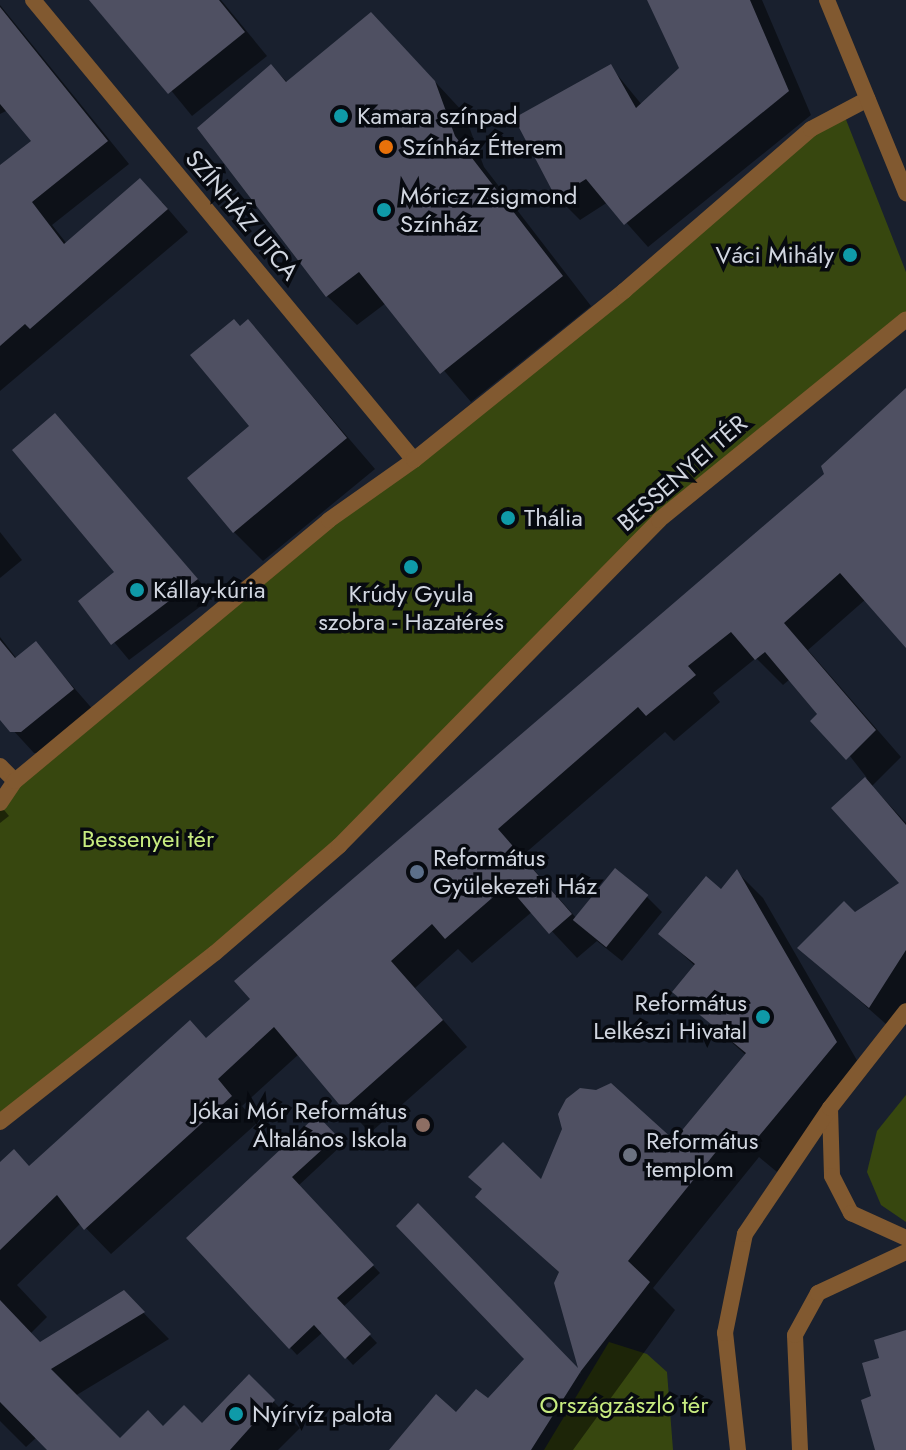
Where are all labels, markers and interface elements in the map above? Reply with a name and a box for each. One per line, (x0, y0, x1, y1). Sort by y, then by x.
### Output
place label: Kamara színpad (357, 102, 518, 130)
marker: Kamara színpad (332, 107, 350, 125)
place label: Színház Étterem (402, 133, 564, 161)
marker: Színház Étterem (377, 138, 395, 156)
street label: SZÍNHÁZ UTCA (179, 144, 305, 286)
place label: Móricz Zsigmond Színház (400, 182, 578, 238)
marker: Móricz Zsigmond Színház (375, 201, 393, 219)
place label: Váci Mihály (716, 241, 834, 269)
marker: Váci Mihály (841, 246, 859, 264)
street label: BESSENYEI TÉR (611, 409, 753, 537)
place label: Thália (524, 504, 583, 532)
marker: Thália (499, 509, 517, 527)
marker: Krúdy Gyula szobra - Hazatérés (402, 558, 420, 576)
place label: Kállay-kúria (153, 576, 265, 604)
place label: Krúdy Gyula szobra - Hazatérés (318, 580, 504, 636)
marker: Kállay-kúria (128, 581, 146, 599)
park label: Bessenyei tér (82, 825, 214, 853)
place label: Református Gyülekezeti Ház (433, 844, 597, 900)
marker: Református Gyülekezeti Ház (408, 863, 426, 881)
place label: Református Lelkészi Hivatal (593, 989, 747, 1045)
marker: Református Lelkészi Hivatal (754, 1008, 772, 1026)
place label: Jókai Mór Református Általános Iskola (192, 1097, 407, 1153)
marker: Jókai Mór Református Általános Iskola (414, 1116, 432, 1134)
place label: Református templom (646, 1127, 758, 1183)
marker: Református templom (621, 1146, 639, 1164)
park label: Országzászló tér (540, 1391, 708, 1419)
place label: Nyírvíz palota (252, 1400, 393, 1428)
marker: Nyírvíz palota (227, 1405, 245, 1423)

